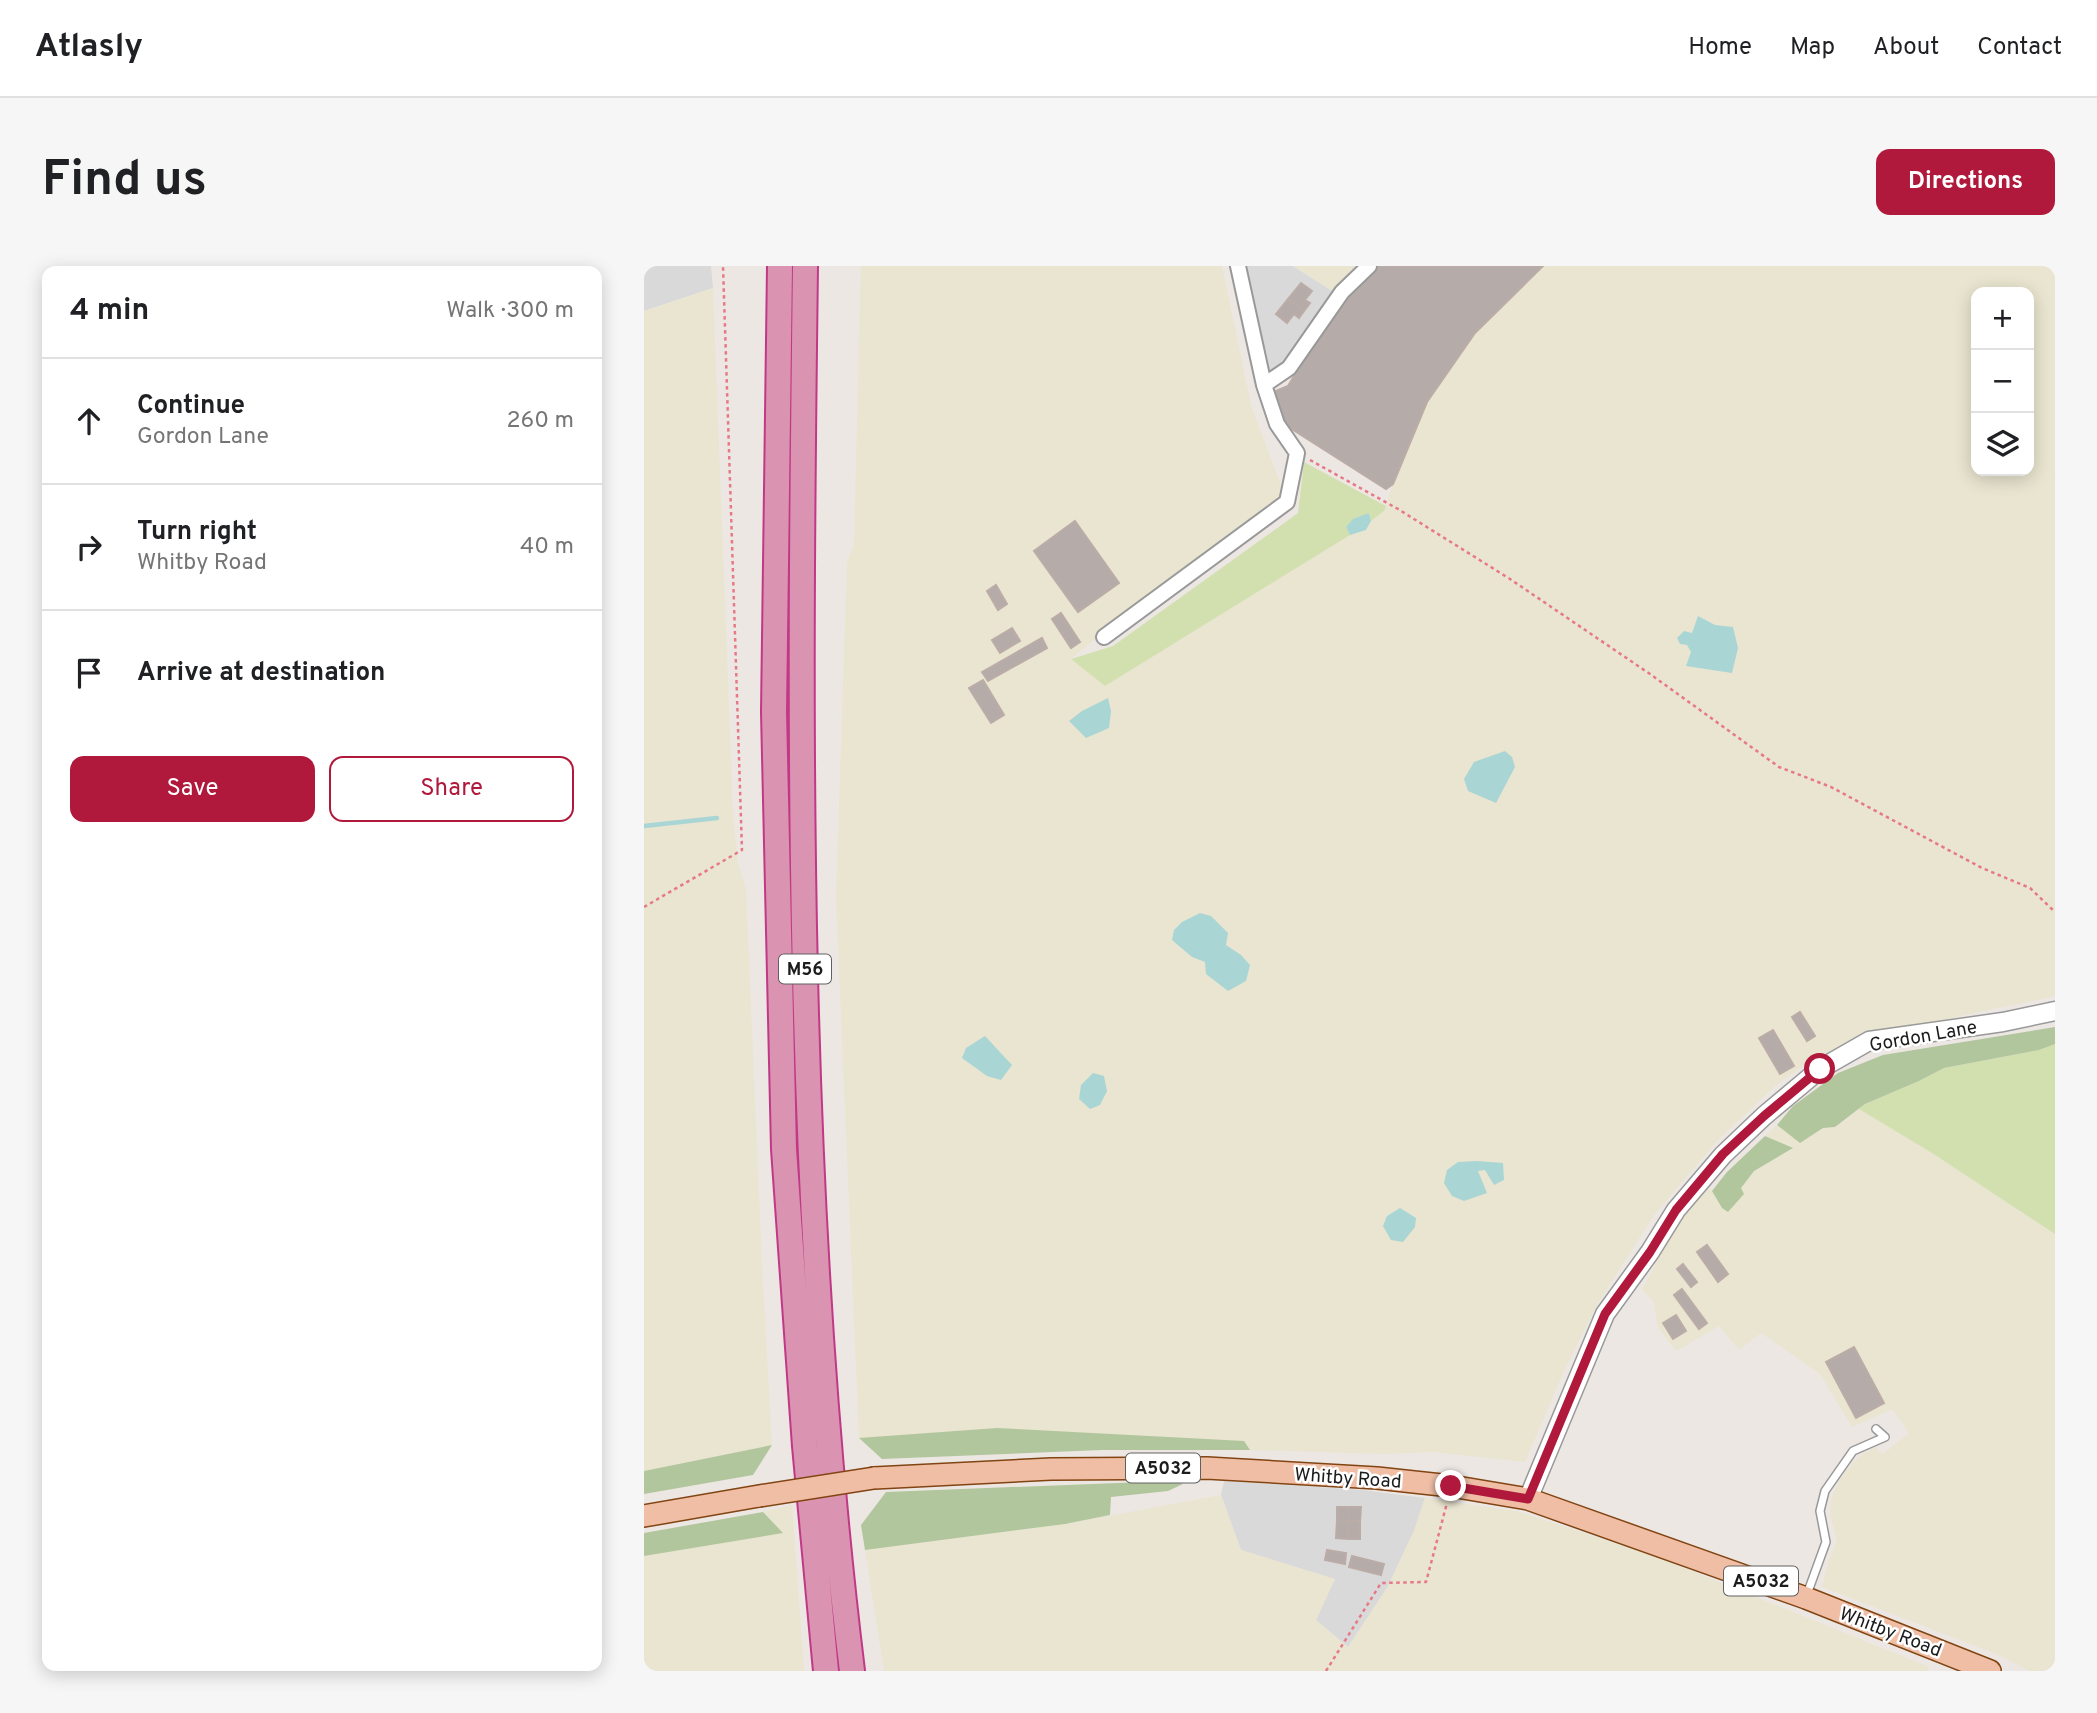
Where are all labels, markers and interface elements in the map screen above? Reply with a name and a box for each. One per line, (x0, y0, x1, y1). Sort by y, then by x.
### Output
text: Atlasly (35, 27, 143, 69)
text: Home (1688, 33, 1752, 63)
text: Map (1790, 33, 1835, 63)
text: About (1873, 33, 1939, 63)
text: Contact (1977, 33, 2062, 63)
button: Directions (1876, 149, 2055, 215)
text: Find us (42, 151, 207, 213)
map controls (1971, 287, 2034, 476)
button: + (1971, 287, 2034, 350)
text: 4 min (70, 293, 149, 330)
text: Walk · 300 m (446, 297, 574, 326)
button: − (1971, 350, 2034, 413)
text: Continue (137, 390, 245, 423)
icon: ahead (70, 402, 108, 440)
text: 260 m (507, 407, 574, 436)
button: layers (1971, 413, 2034, 476)
text: Gordon Lane (137, 423, 269, 452)
text: Turn right (137, 516, 257, 549)
icon: right (70, 528, 108, 566)
text: 40 m (520, 533, 574, 562)
text: Whitby Road (137, 549, 267, 578)
icon: arrive (70, 654, 108, 692)
text: Arrive at destination (137, 657, 385, 690)
button: Save (70, 756, 315, 822)
button: Share (329, 756, 574, 822)
road number: M56 (779, 954, 831, 984)
street label: Gordon Lane (1868, 1016, 1979, 1058)
route start (1804, 1053, 1835, 1084)
road number: A5032 (1126, 1454, 1200, 1483)
street label: Whitby Road (1293, 1463, 1402, 1495)
route end (1435, 1470, 1466, 1501)
road number: A5032 (1724, 1566, 1798, 1596)
street label: Whitby Road (1836, 1602, 1945, 1663)

